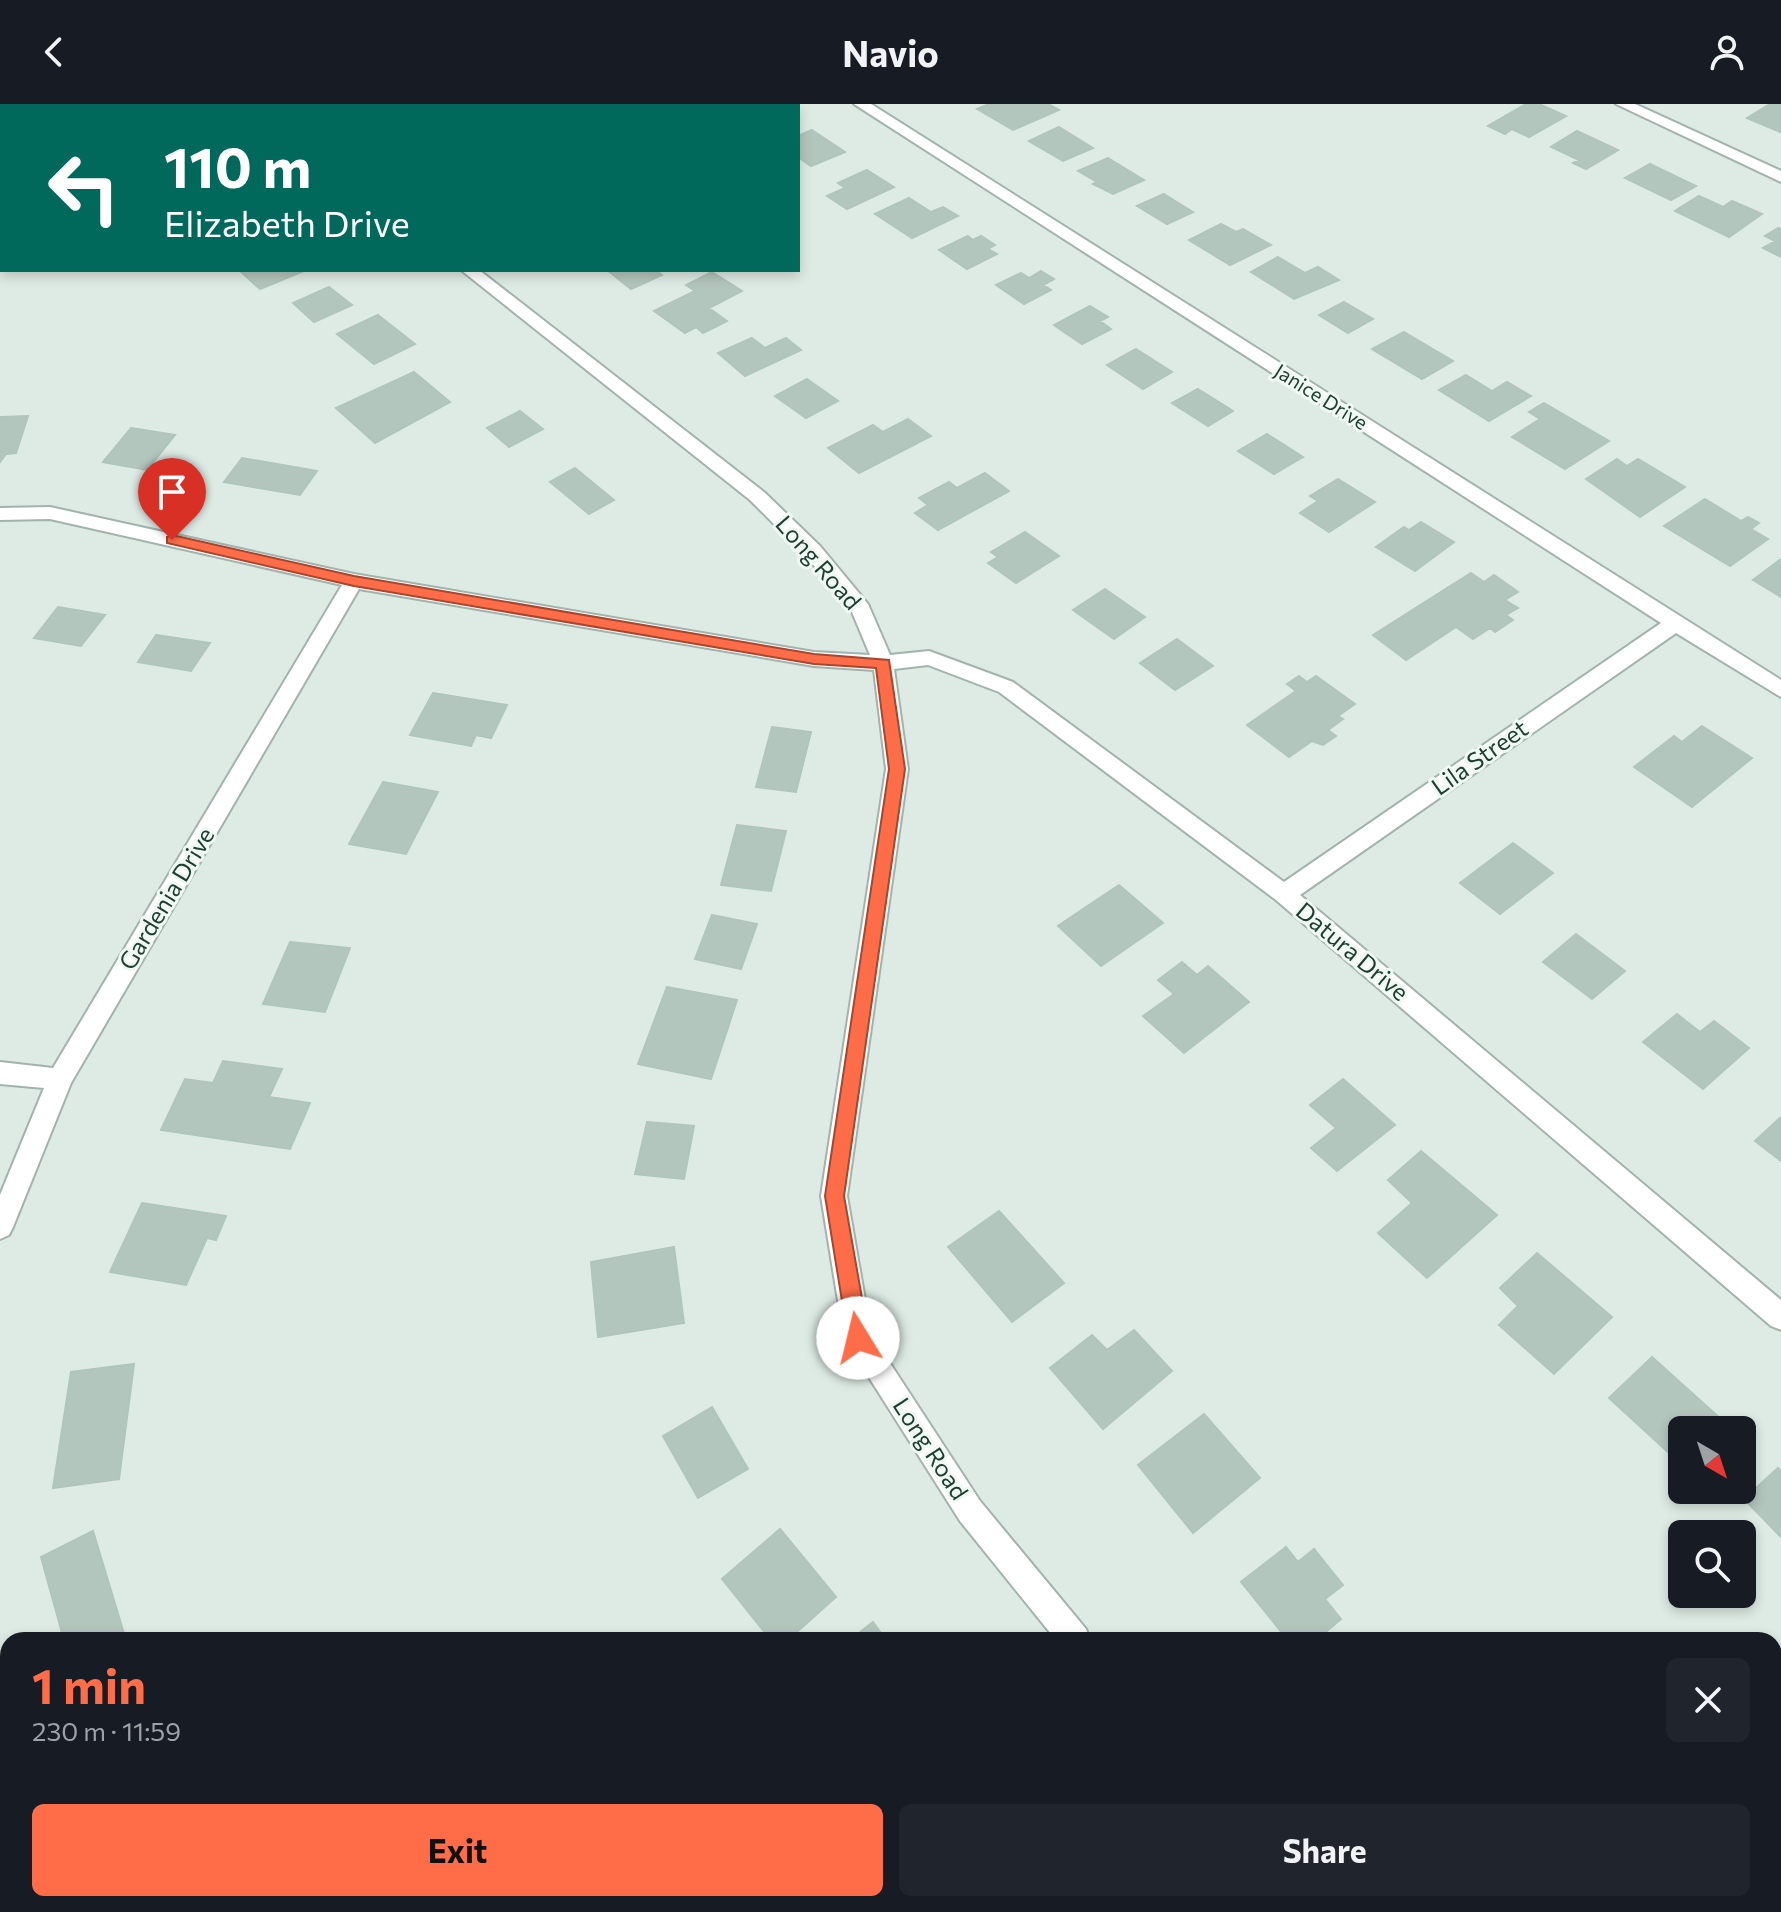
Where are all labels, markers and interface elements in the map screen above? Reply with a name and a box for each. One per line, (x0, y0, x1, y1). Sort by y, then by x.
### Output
icon: back (32, 30, 76, 74)
text: Navio (842, 30, 939, 74)
icon: person (1705, 30, 1749, 74)
text: 110 m (164, 131, 311, 200)
icon: left (32, 136, 136, 240)
text: Elizabeth Drive (164, 200, 410, 244)
street label: Janice Drive (1270, 358, 1373, 434)
pin (138, 458, 206, 540)
icon: arrive (150, 470, 194, 514)
street label: Long Road (770, 509, 868, 615)
street label: Lila Street (1425, 713, 1533, 800)
street label: Gardenia Drive (112, 822, 220, 975)
street label: Datura Drive (1291, 895, 1415, 1006)
position arrow (816, 1296, 900, 1380)
street label: Long Road (888, 1392, 975, 1505)
north arrow (1668, 1416, 1756, 1504)
map controls (1668, 1416, 1756, 1608)
button: search (1668, 1520, 1756, 1608)
text: 1 min (32, 1655, 146, 1714)
button: close (1666, 1658, 1750, 1742)
text: 230 m · 11:59 (32, 1715, 181, 1746)
button: Exit (32, 1804, 883, 1896)
button: Share (899, 1804, 1750, 1896)

